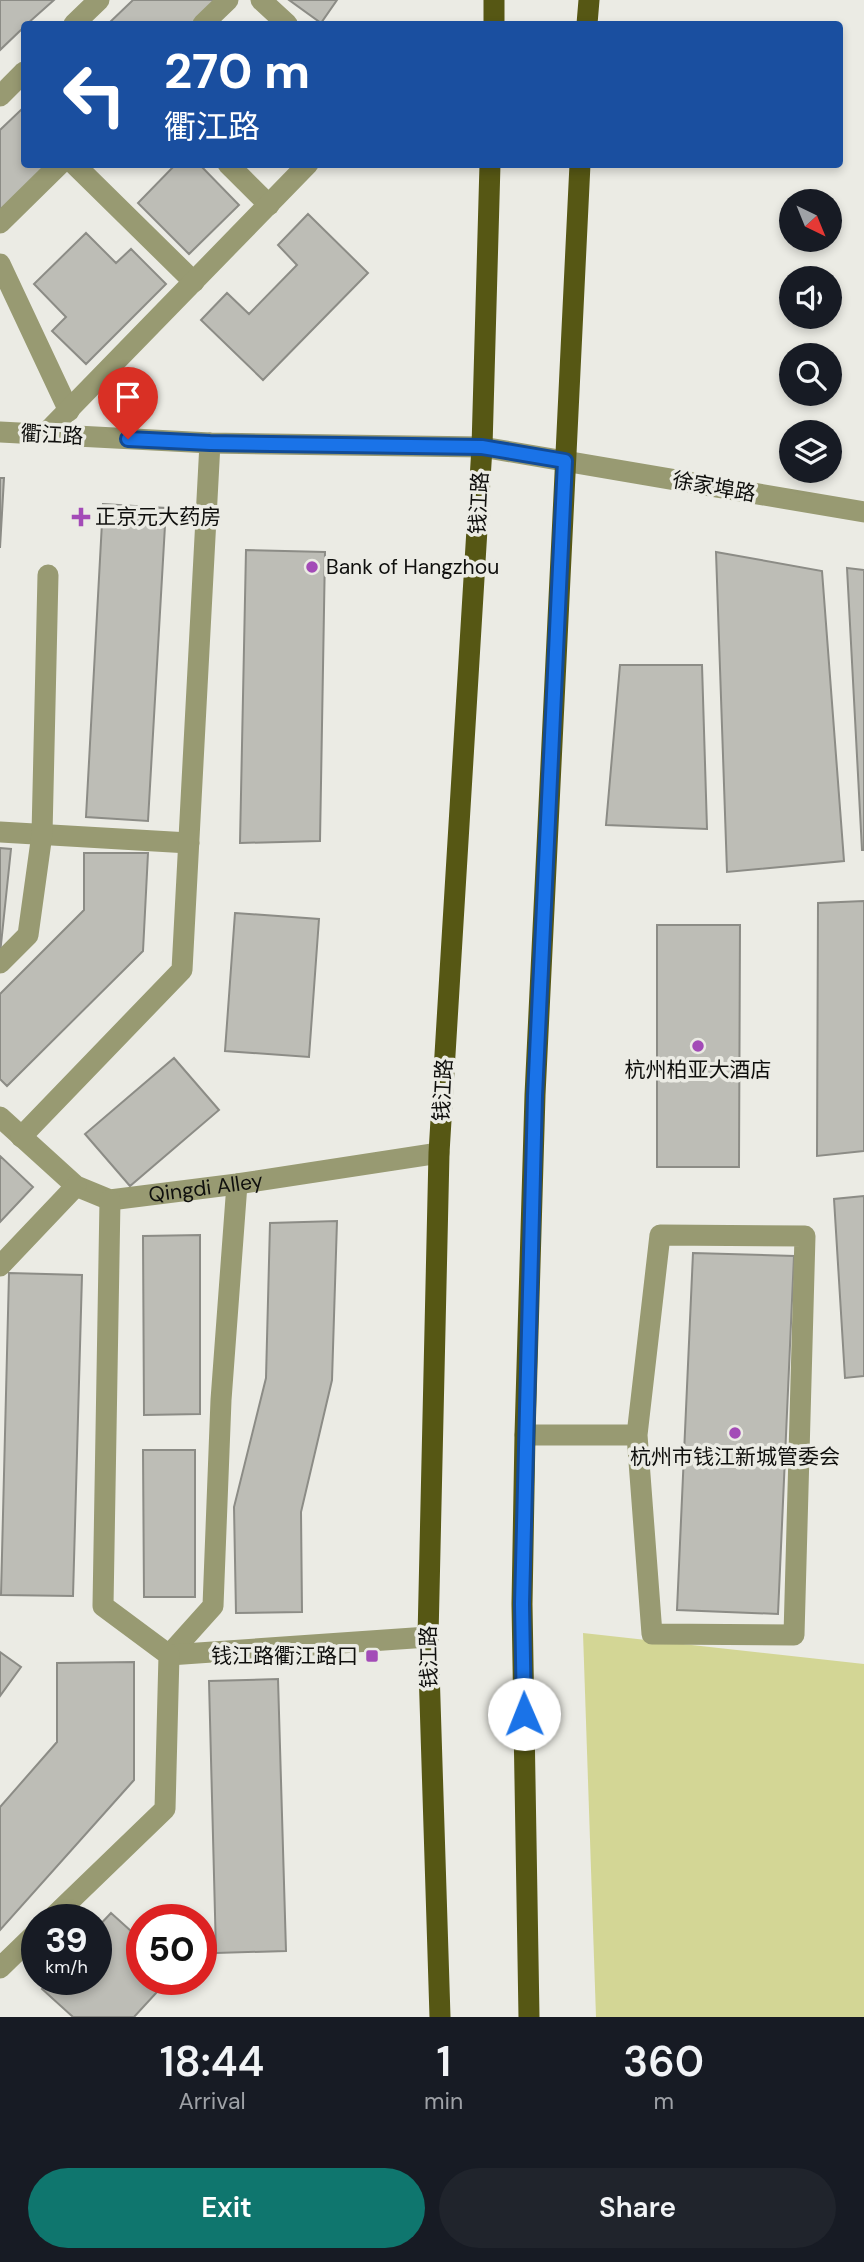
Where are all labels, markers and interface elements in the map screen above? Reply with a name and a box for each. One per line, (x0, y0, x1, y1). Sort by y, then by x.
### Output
text: 270 m (164, 39, 310, 103)
icon: left (49, 49, 140, 140)
text: 衢江路 (164, 106, 260, 148)
north arrow (779, 189, 842, 252)
map controls (779, 189, 842, 483)
button: sound (779, 266, 842, 329)
button: search (779, 343, 842, 406)
pin (98, 367, 158, 439)
icon: arrive (109, 378, 147, 416)
street label: 衢江路 (20, 419, 84, 451)
button: layers (779, 420, 842, 483)
street label: 徐家埠路 (670, 466, 758, 508)
street label: 钱江路 (463, 471, 495, 535)
place label: 正京元大药房 (95, 503, 221, 531)
marker: 正京元大药房 (73, 509, 89, 525)
place label: Bank of Hangzhou (326, 553, 499, 581)
marker: Bank of Hangzhou (304, 559, 320, 575)
marker: 杭州柏亚大酒店 (690, 1038, 706, 1054)
place label: 杭州柏亚大酒店 (625, 1056, 772, 1084)
street label: 钱江路 (427, 1058, 459, 1122)
street label: Qingdi Alley (147, 1166, 265, 1209)
marker: 杭州市钱江新城管委会 (727, 1425, 743, 1441)
place label: 杭州市钱江新城管委会 (630, 1443, 840, 1471)
street label: 钱江路 (414, 1625, 444, 1689)
place label: 钱江路衢江路口 (211, 1642, 358, 1670)
marker: 钱江路衢江路口 (364, 1648, 380, 1664)
position arrow (487, 1677, 561, 1751)
speed limit sign: 50 (126, 1904, 217, 1995)
text: 39 (45, 1917, 88, 1963)
text: km/h (45, 1955, 88, 1979)
text: 18:44 (160, 2034, 264, 2089)
text: 1 (436, 2034, 451, 2089)
text: 360 (623, 2034, 704, 2089)
text: Arrival (179, 2086, 246, 2116)
text: min (424, 2086, 463, 2116)
text: m (653, 2086, 674, 2116)
button: Exit (28, 2168, 425, 2248)
button: Share (439, 2168, 836, 2248)

